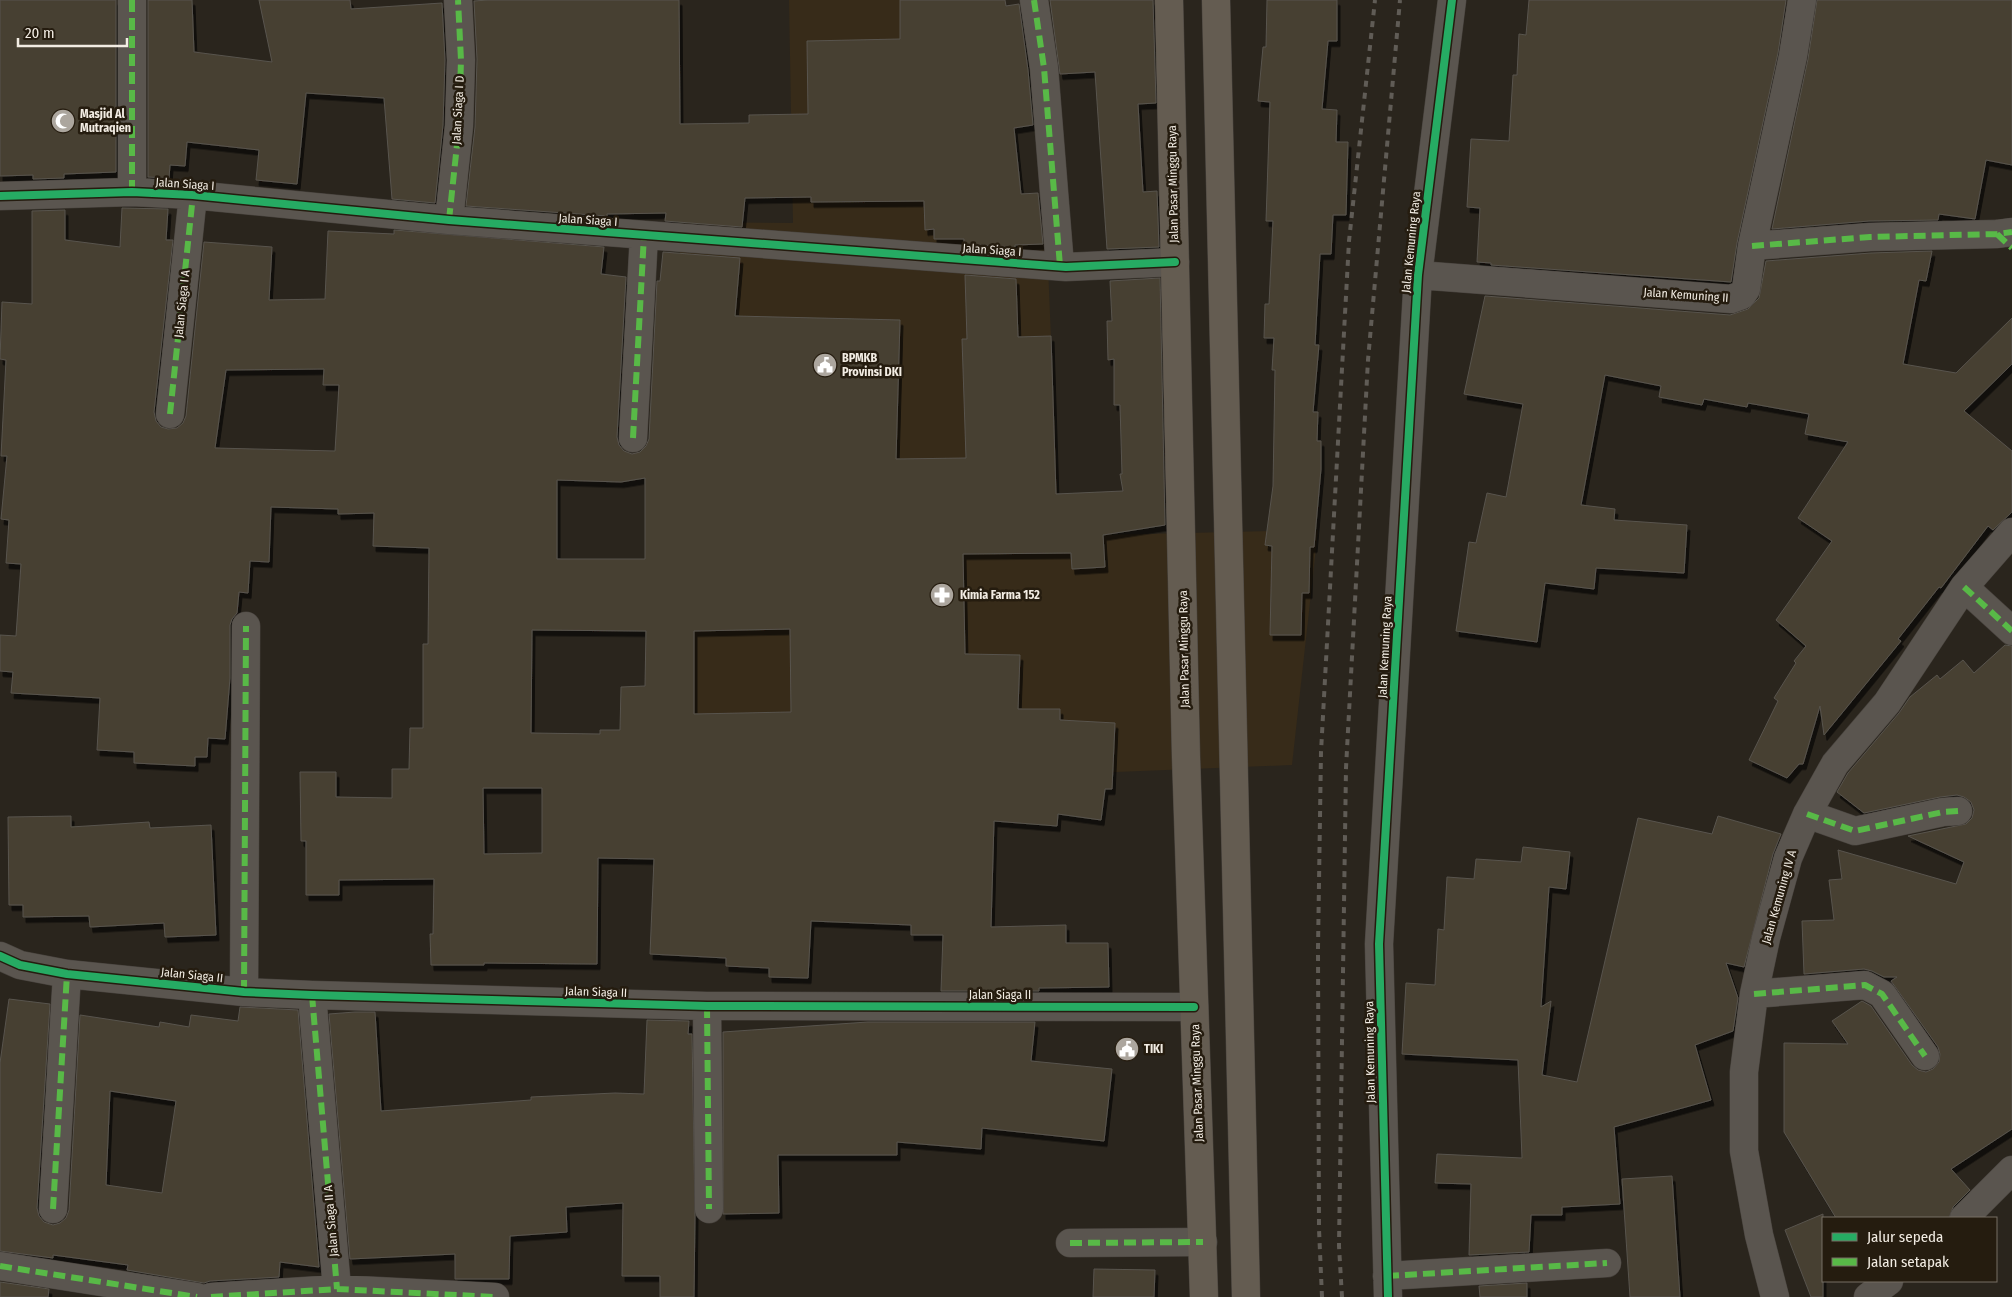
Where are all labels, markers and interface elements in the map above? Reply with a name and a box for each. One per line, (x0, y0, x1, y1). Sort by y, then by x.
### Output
scale bar (18, 15, 126, 47)
text: 20 m (25, 24, 55, 42)
street label: Jalan Siaga I D (449, 75, 467, 145)
place label: Masjid Al Mutraqien (80, 107, 131, 135)
mosque icon: Masjid Al Mutraqien (50, 108, 76, 134)
street label: Jalan Pasar Minggu Raya (1165, 125, 1181, 243)
street label: Jalan Siaga I (155, 175, 215, 193)
street label: Jalan Kemuning Raya (1399, 190, 1423, 294)
street label: Jalan Siaga I (558, 211, 618, 229)
street label: Jalan Siaga I (962, 241, 1022, 259)
street label: Jalan Siaga I A (171, 269, 193, 339)
street label: Jalan Kemuning II (1643, 285, 1729, 305)
place label: BPMKB Provinsi DKI (842, 351, 902, 379)
public building icon: BPMKB Provinsi DKI (812, 352, 838, 378)
pharmacy icon: Kimia Farma 152 (929, 582, 955, 608)
place label: Kimia Farma 152 (960, 588, 1040, 602)
street label: Jalan Pasar Minggu Raya (1176, 590, 1192, 708)
street label: Jalan Kemuning Raya (1375, 596, 1395, 698)
street label: Jalan Kemuning IV A (1759, 848, 1799, 946)
street label: Jalan Siaga II (160, 965, 224, 985)
street label: Jalan Siaga II (565, 984, 627, 1000)
street label: Jalan Siaga II (969, 988, 1031, 1002)
street label: Jalan Kemuning Raya (1362, 1001, 1378, 1103)
street label: Jalan Pasar Minggu Raya (1188, 1024, 1206, 1142)
public building icon: TIKI (1114, 1036, 1140, 1062)
place label: TIKI (1144, 1042, 1163, 1056)
street label: Jalan Siaga II A (321, 1184, 341, 1257)
legend (1822, 1217, 1997, 1282)
text: Jalur sepeda (1867, 1228, 1943, 1246)
text: Jalan setapak (1867, 1253, 1949, 1271)

